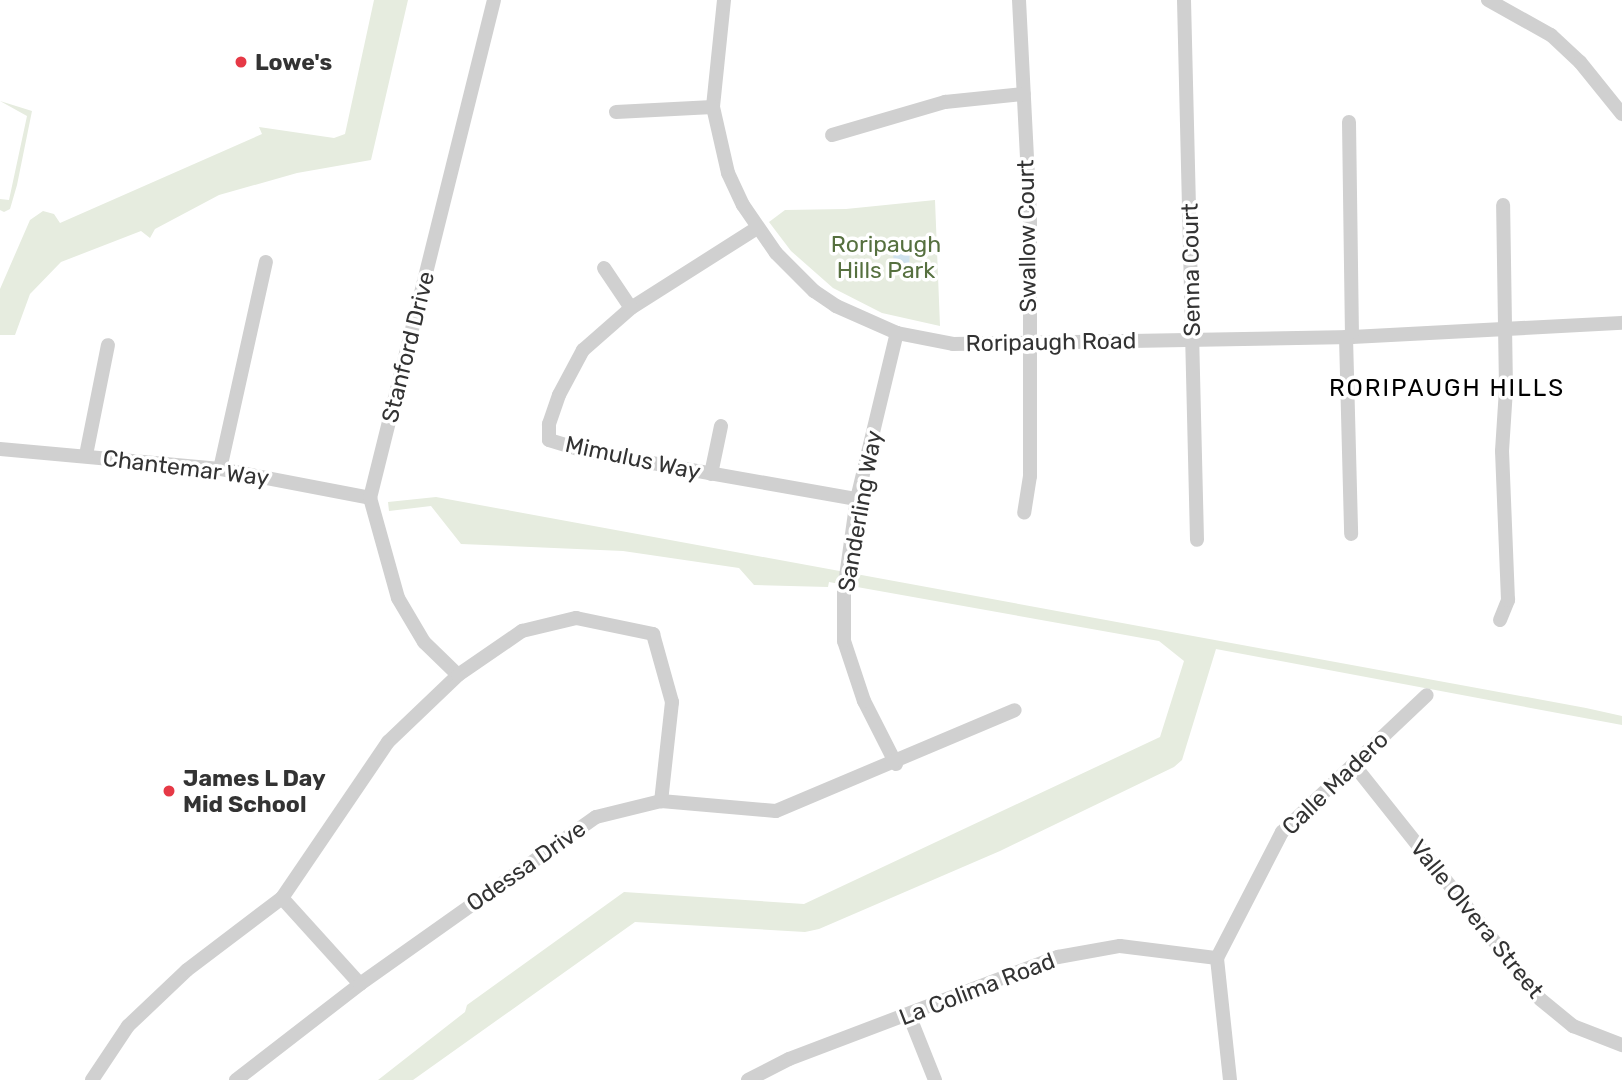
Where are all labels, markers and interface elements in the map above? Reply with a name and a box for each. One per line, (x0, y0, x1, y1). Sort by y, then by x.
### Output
place label: Lowe's (255, 48, 332, 76)
marker: Lowe's (233, 54, 249, 70)
street label: Swallow Court (1012, 159, 1042, 313)
street label: Senna Court (1176, 203, 1206, 337)
park label: Roripaugh Hills Park (831, 230, 941, 284)
street label: Stanford Drive (376, 269, 440, 425)
street label: Roripaugh Road (965, 327, 1137, 357)
district label: RORIPAUGH HILLS (1331, 375, 1563, 403)
street label: Sanderling Way (832, 428, 888, 594)
street label: Mimulus Way (563, 430, 703, 486)
street label: Chantemar Way (101, 444, 271, 492)
street label: Calle Madero (1276, 726, 1394, 840)
place label: James L Day Mid School (183, 764, 326, 818)
marker: James L Day Mid School (161, 783, 177, 799)
street label: Odessa Drive (461, 815, 591, 917)
street label: Valle Olvera Street (1405, 834, 1549, 1004)
street label: La Colima Road (895, 947, 1059, 1031)

